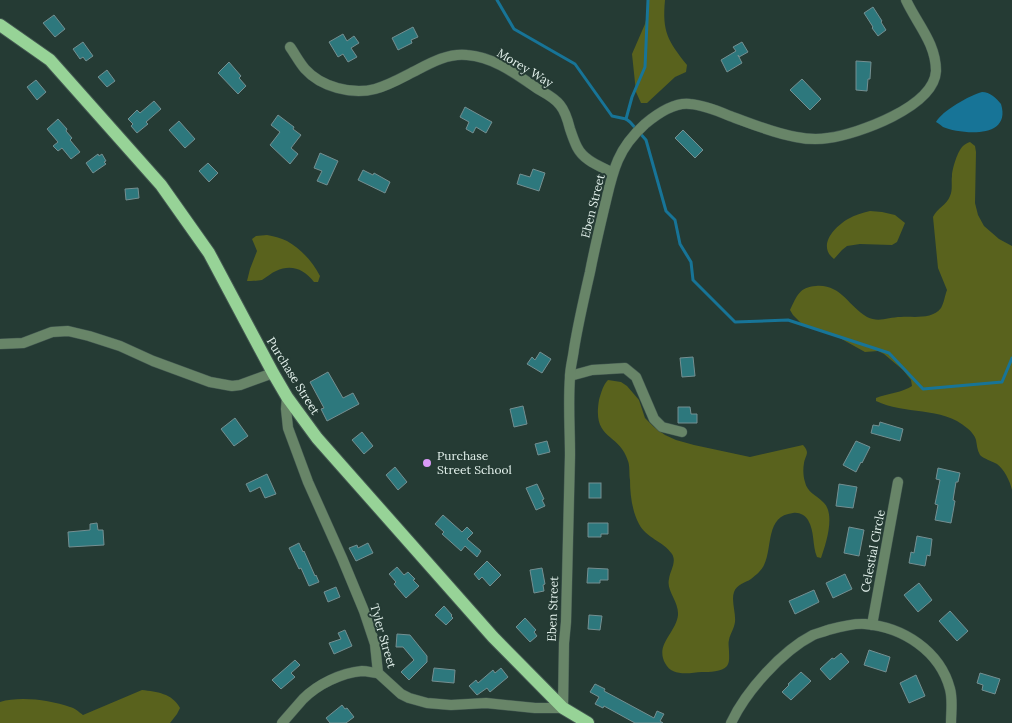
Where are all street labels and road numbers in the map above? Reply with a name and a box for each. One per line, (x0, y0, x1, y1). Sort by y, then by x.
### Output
street label: Morey Way (494, 45, 557, 91)
street label: Eben Street (577, 172, 608, 239)
street label: Purchase Street (264, 334, 323, 418)
street label: Celestial Circle (857, 508, 888, 594)
street label: Eben Street (544, 576, 561, 642)
street label: Tyler Street (367, 602, 400, 670)

